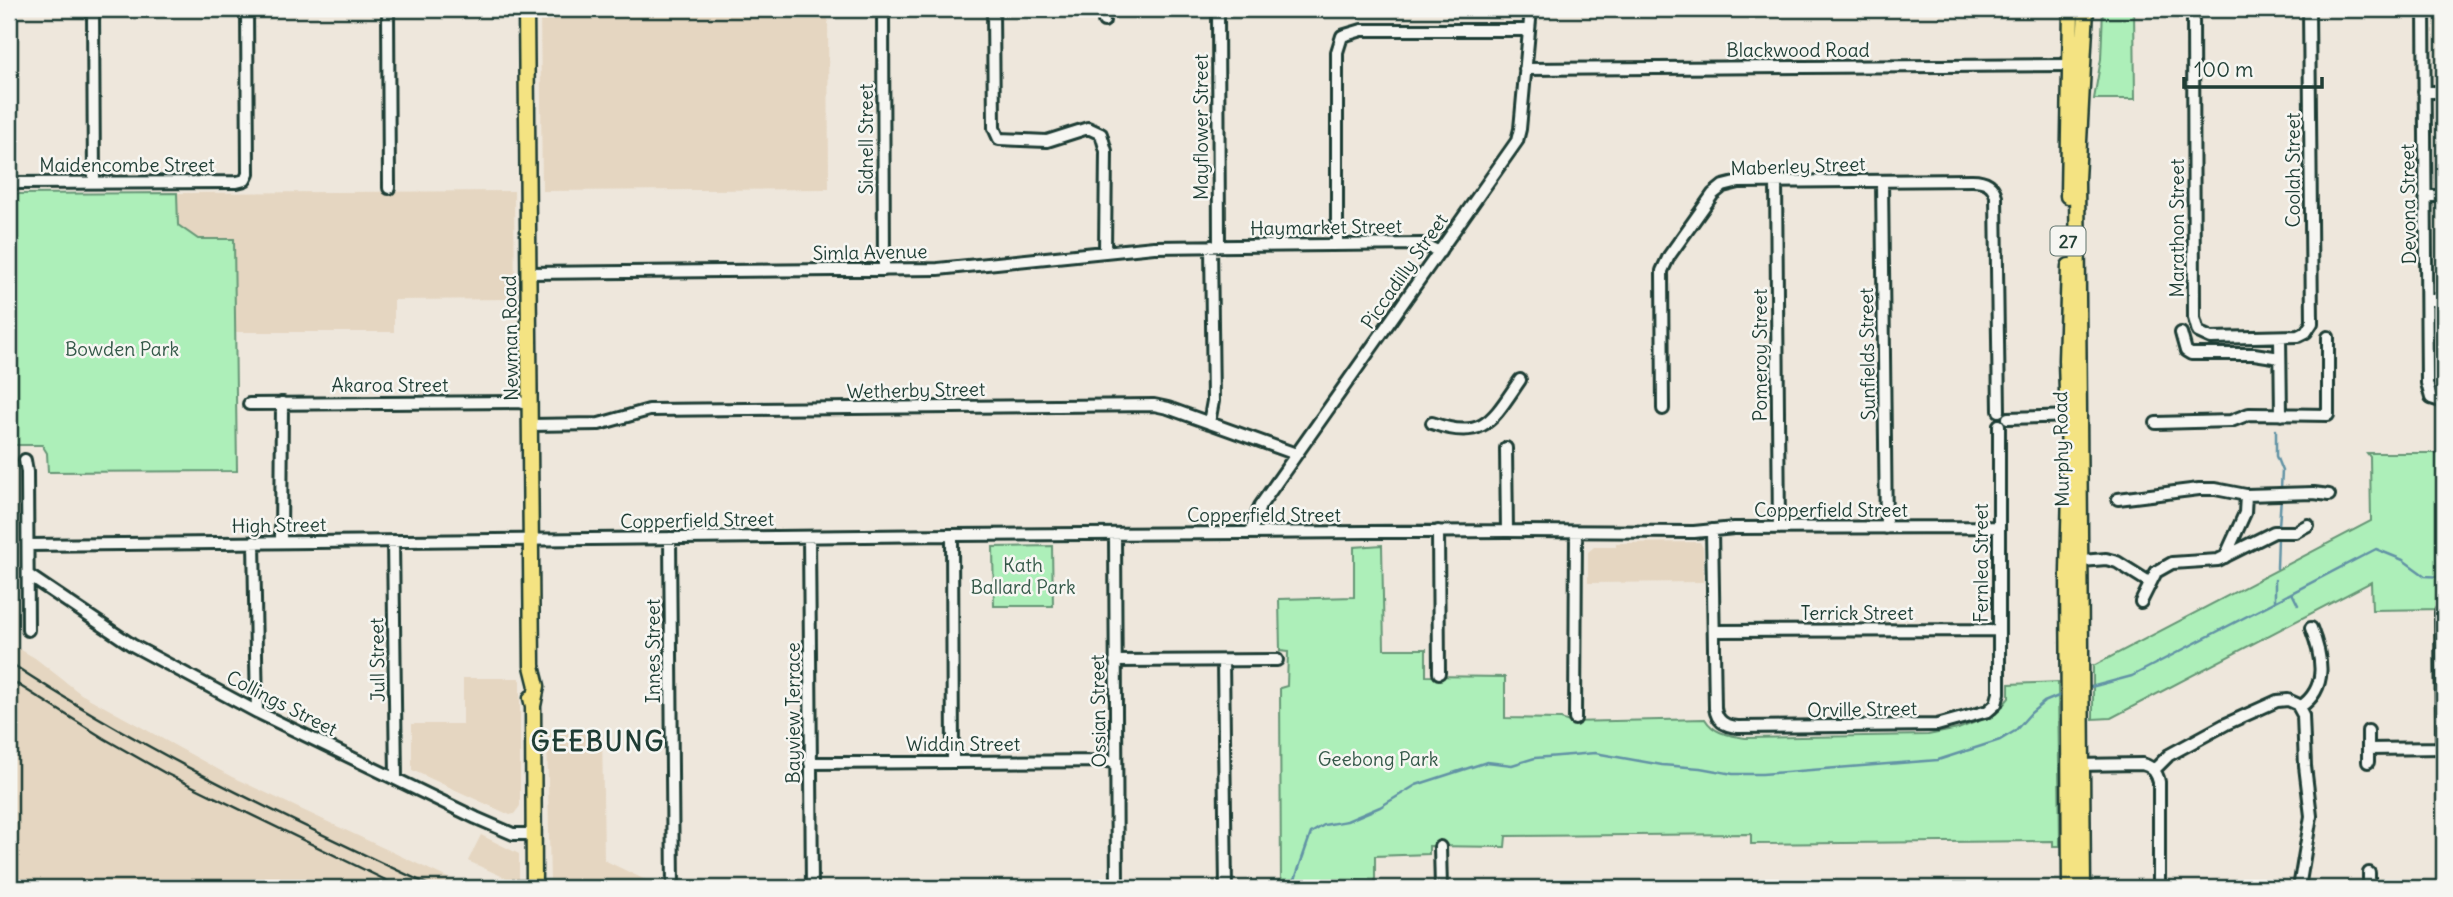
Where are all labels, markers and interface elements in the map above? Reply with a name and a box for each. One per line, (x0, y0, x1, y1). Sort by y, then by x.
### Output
street label: Blackwood Road (1726, 38, 1870, 62)
scale bar (2184, 46, 2322, 90)
street label: Mayflower Street (1189, 54, 1213, 200)
text: 100 m (2194, 56, 2253, 83)
street label: Sidnell Street (854, 84, 878, 194)
street label: Coolah Street (2281, 113, 2305, 227)
street label: Devona Street (2395, 143, 2421, 265)
street label: Maberley Street (1730, 152, 1866, 180)
street label: Maidencombe Street (39, 153, 215, 177)
street label: Marathon Street (2165, 159, 2189, 297)
street label: Piccadilly Street (1355, 209, 1453, 333)
street label: Haymarket Street (1250, 214, 1402, 240)
road number: 27 (2050, 227, 2086, 256)
street label: Simla Avenue (812, 239, 928, 265)
street label: Newman Road (497, 275, 523, 401)
street label: Sunfields Street (1854, 288, 1880, 420)
street label: Pomeroy Street (1748, 289, 1772, 421)
park label: Bowden Park (65, 337, 179, 361)
street label: Akaroa Street (332, 373, 448, 397)
street label: Wetherby Street (846, 377, 986, 403)
street label: Murphy Road (2048, 391, 2074, 507)
street label: Copperfield Street (1754, 498, 1908, 522)
street label: Copperfield Street (1187, 503, 1341, 527)
street label: Fernlea Street (1969, 503, 1993, 623)
street label: Copperfield Street (620, 507, 774, 533)
street label: High Street (231, 512, 327, 538)
park label: Kath Ballard Park (970, 553, 1076, 599)
street label: Innes Street (641, 599, 665, 703)
street label: Terrick Street (1800, 601, 1914, 625)
street label: Jull Street (364, 618, 390, 702)
street label: Bayview Terrace (781, 642, 805, 784)
street label: Ossian Street (1085, 654, 1111, 768)
street label: Collings Street (223, 665, 341, 741)
street label: Orville Street (1807, 696, 1917, 722)
district label: GEEBUNG (531, 725, 665, 758)
street label: Widdin Street (906, 732, 1020, 756)
park label: Geebong Park (1318, 747, 1439, 771)

